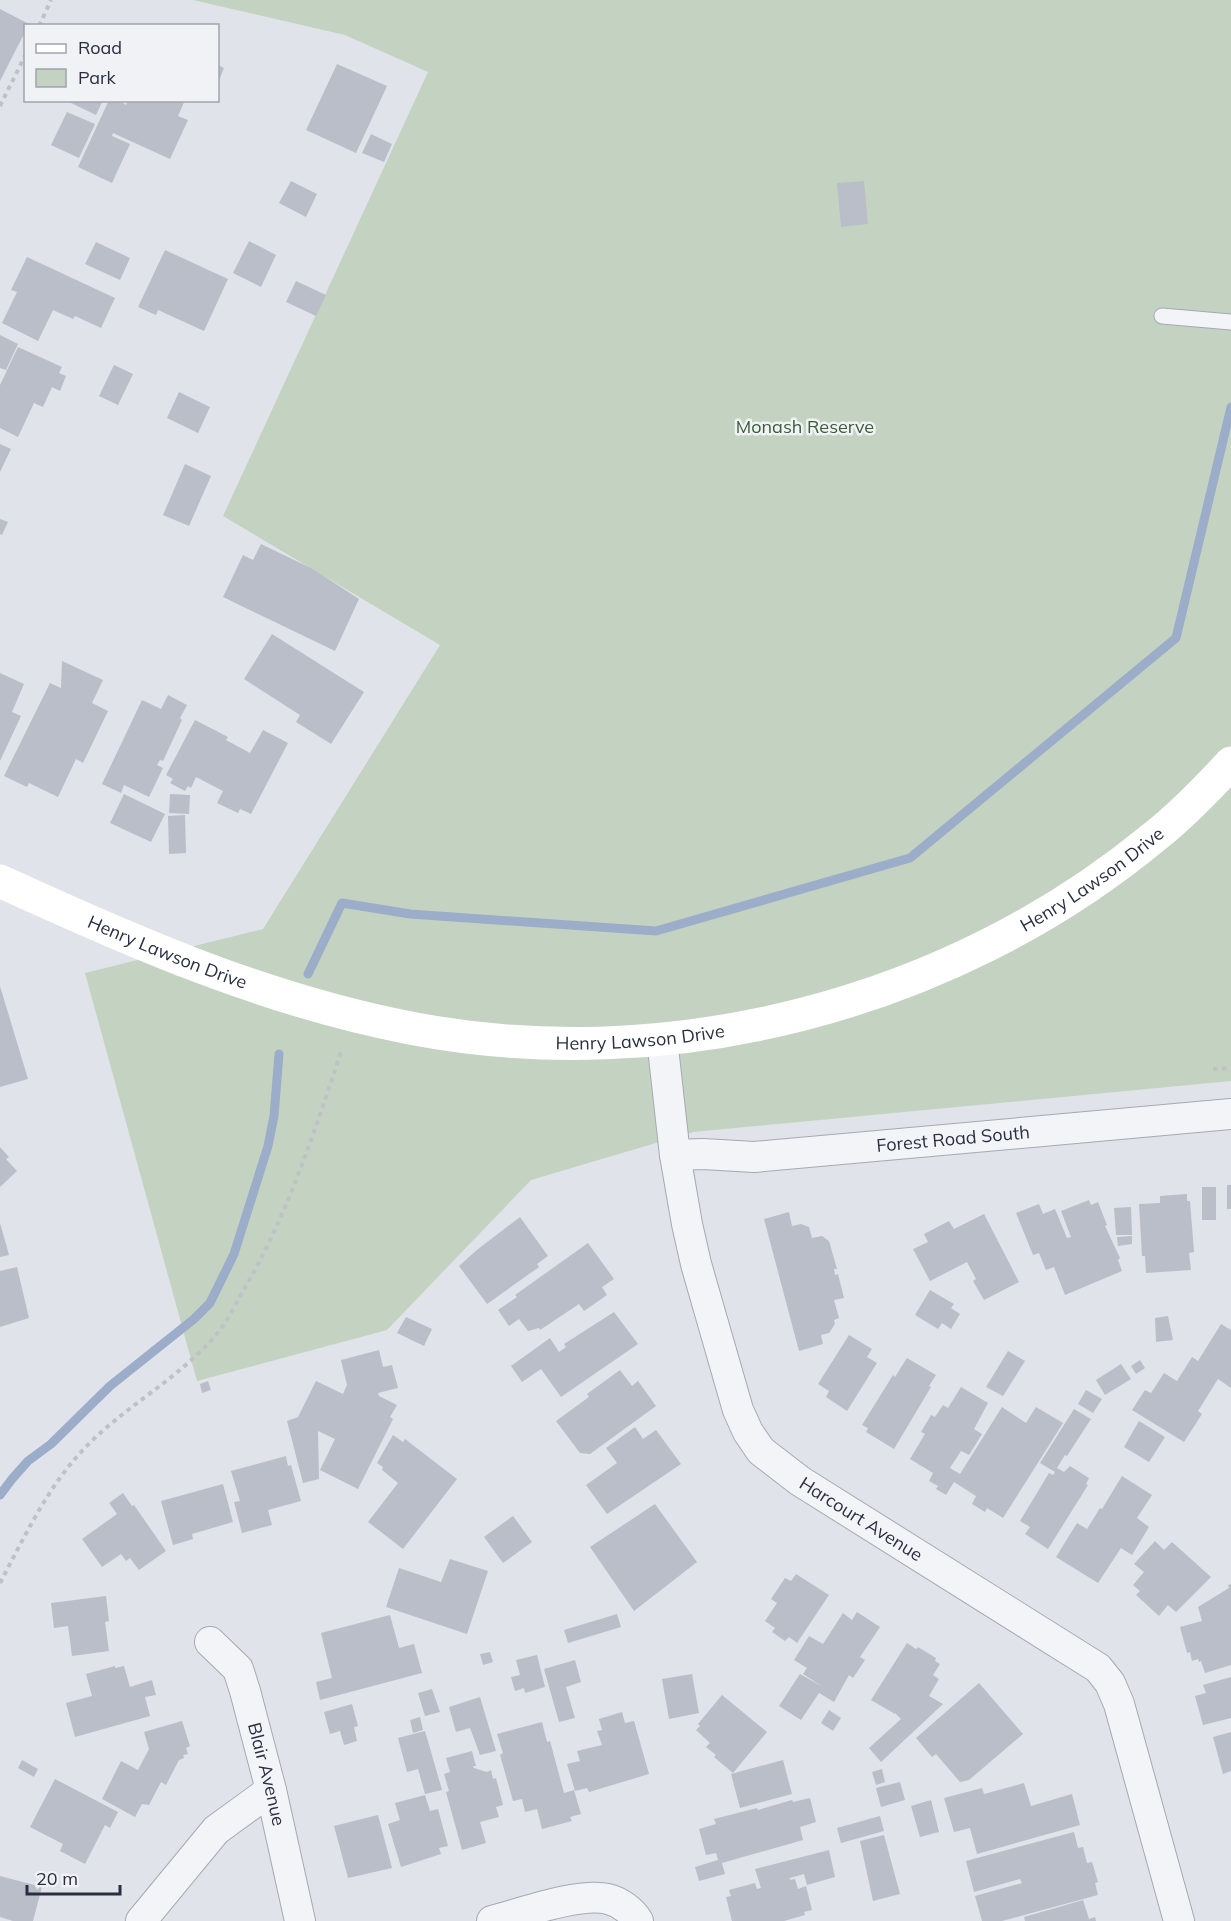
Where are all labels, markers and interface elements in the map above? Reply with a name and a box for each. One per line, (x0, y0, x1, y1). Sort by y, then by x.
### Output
legend (24, 24, 219, 102)
text: Road (78, 36, 122, 59)
text: Park (78, 66, 117, 89)
park label: Monash Reserve (736, 415, 874, 438)
street label: Henry Lawson Drive (1016, 822, 1168, 937)
street label: Henry Lawson Drive (84, 910, 250, 994)
street label: Henry Lawson Drive (555, 1019, 726, 1055)
street label: Forest Road South (875, 1120, 1031, 1157)
street label: Harcourt Avenue (795, 1472, 927, 1566)
street label: Blair Avenue (243, 1720, 291, 1828)
scale bar (27, 1858, 120, 1896)
text: 20 m (36, 1867, 78, 1890)

